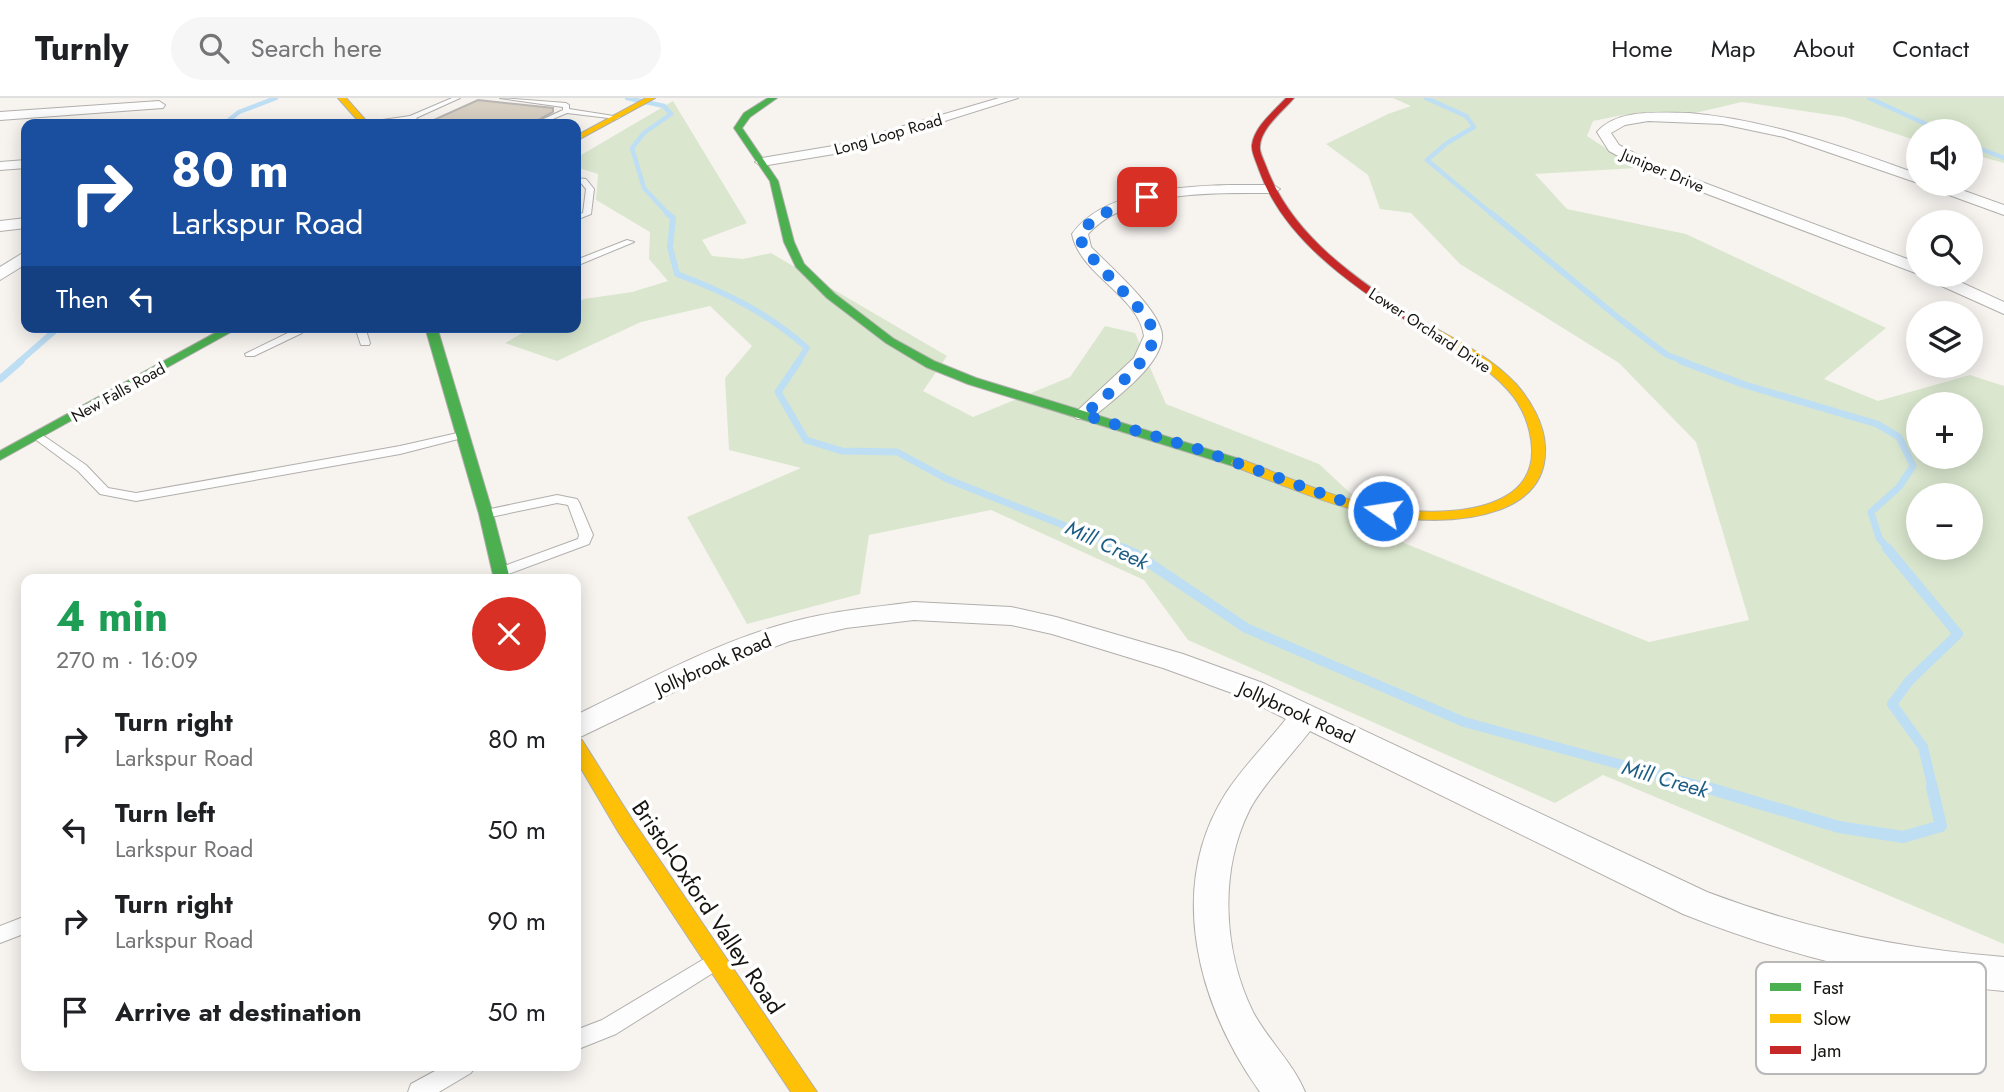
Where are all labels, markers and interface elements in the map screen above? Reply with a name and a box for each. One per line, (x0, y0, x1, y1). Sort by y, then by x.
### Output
search box (171, 17, 661, 80)
text: Turnly (35, 25, 129, 72)
icon: search (195, 29, 233, 67)
text: Search here (251, 29, 382, 67)
text: Home (1611, 31, 1673, 66)
text: Map (1711, 31, 1755, 66)
text: About (1793, 31, 1854, 66)
text: Contact (1892, 31, 1969, 66)
street label: Long Loop Road (831, 108, 945, 161)
map controls (1906, 119, 1983, 560)
button: sound (1906, 119, 1983, 196)
text: 80 m (171, 135, 289, 205)
street label: Juniper Drive (1616, 142, 1708, 198)
icon: right (56, 147, 147, 238)
pin (1117, 167, 1177, 227)
icon: arrive (1128, 178, 1166, 216)
text: Larkspur Road (171, 200, 363, 246)
button: search (1906, 210, 1983, 287)
text: Then (56, 280, 109, 318)
icon: left (123, 280, 161, 318)
street label: Lower Orchard Drive (1364, 282, 1495, 379)
button: layers (1906, 301, 1983, 378)
street label: New Falls Road (67, 357, 169, 428)
button: + (1906, 392, 1983, 469)
position arrow (1346, 474, 1420, 548)
button: − (1906, 483, 1983, 560)
water label: Mill Creek (1061, 513, 1154, 578)
text: 4 min (56, 586, 168, 647)
button: close (472, 597, 546, 671)
street label: Jollybrook Road (648, 627, 776, 703)
text: 270 m · 16:09 (56, 643, 198, 677)
street label: Jollybrook Road (1232, 674, 1359, 750)
text: Turn right (115, 703, 233, 741)
icon: right (56, 720, 94, 758)
text: 80 m (488, 720, 546, 758)
text: Larkspur Road (115, 741, 253, 775)
water label: Mill Creek (1619, 752, 1712, 806)
street label: Bristol-Oxford Valley Road (624, 793, 792, 1021)
text: Turn left (115, 794, 215, 832)
icon: left (56, 811, 94, 849)
text: 50 m (488, 811, 546, 849)
text: Larkspur Road (115, 832, 253, 866)
text: Turn right (115, 885, 233, 923)
icon: right (56, 902, 94, 940)
text: 90 m (487, 902, 546, 940)
text: Larkspur Road (115, 923, 253, 957)
legend (1756, 962, 1986, 1074)
text: Fast (1813, 974, 1844, 1001)
icon: arrive (56, 993, 94, 1031)
text: Arrive at destination (115, 993, 362, 1031)
text: 50 m (488, 993, 546, 1031)
text: Slow (1813, 1005, 1851, 1032)
text: Jam (1810, 1037, 1842, 1064)

